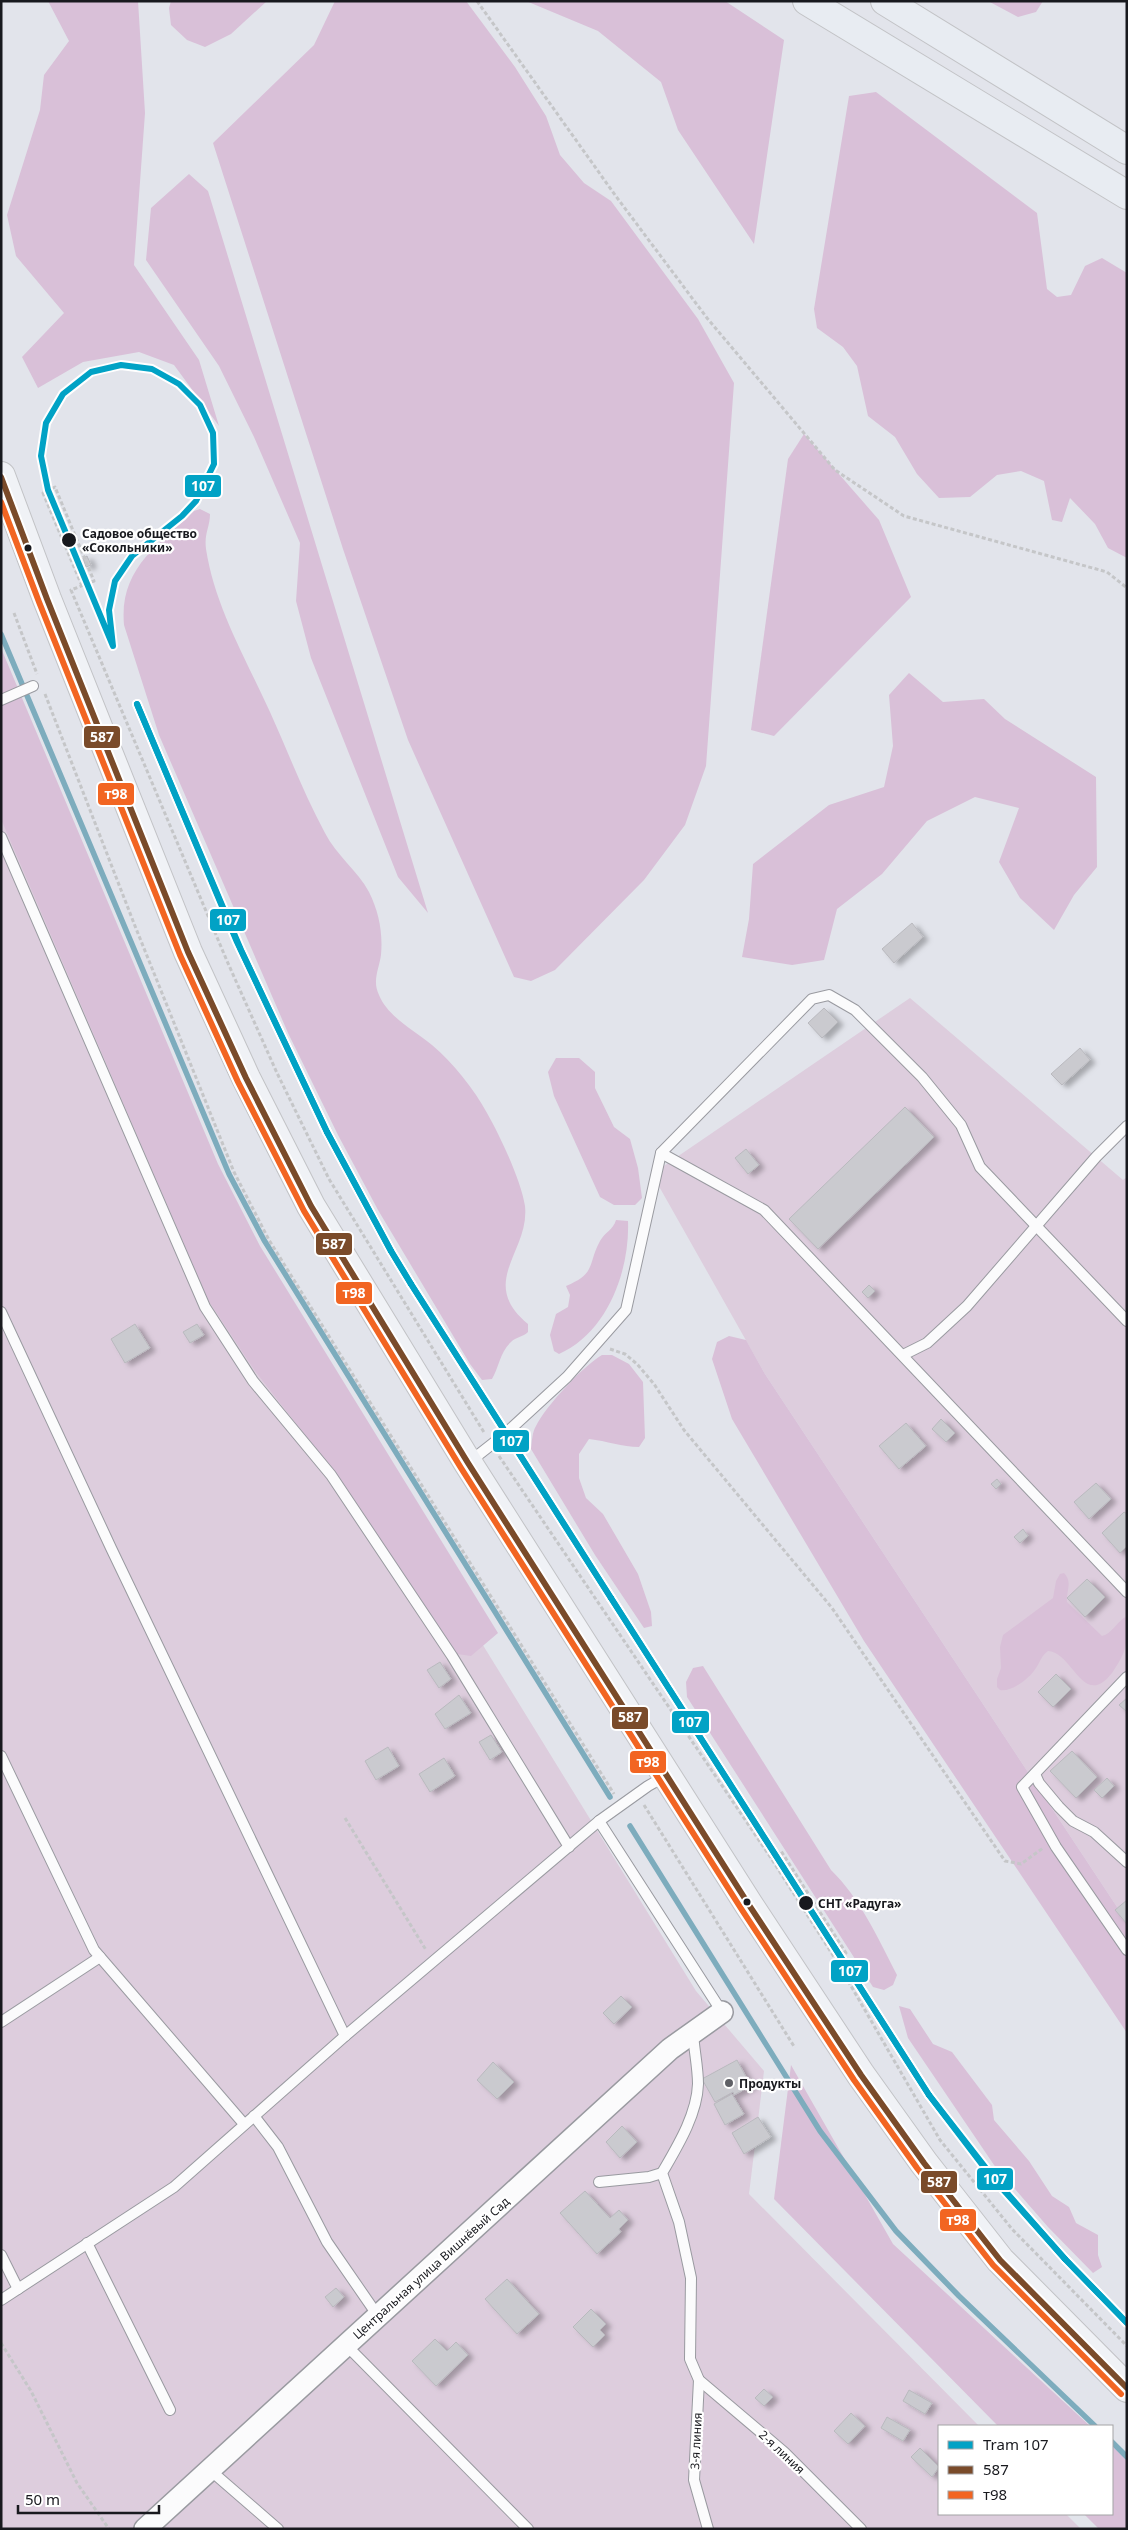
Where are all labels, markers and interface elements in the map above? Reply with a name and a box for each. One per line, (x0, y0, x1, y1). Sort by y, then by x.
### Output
line badge: 107 (184, 474, 222, 498)
text: 107 (191, 476, 215, 495)
place label: Садовое общество «Сокольники» (82, 525, 197, 556)
marker: Садовое общество «Сокольники» (60, 531, 78, 549)
unlabelled marker (23, 543, 33, 553)
line badge: 587 (83, 725, 121, 749)
text: 587 (90, 727, 114, 746)
line badge: т98 (97, 782, 135, 806)
text: т98 (104, 784, 128, 803)
line badge: 107 (209, 908, 247, 932)
text: 107 (216, 910, 240, 929)
line badge: 587 (315, 1232, 353, 1256)
text: 587 (322, 1234, 346, 1253)
line badge: т98 (335, 1281, 373, 1305)
text: т98 (342, 1283, 366, 1302)
line badge: 107 (492, 1429, 530, 1453)
text: 107 (499, 1431, 523, 1450)
line badge: 587 (611, 1706, 649, 1730)
text: 587 (618, 1707, 642, 1726)
line badge: 107 (671, 1710, 710, 1734)
text: 107 (678, 1712, 702, 1731)
line badge: т98 (629, 1750, 667, 1774)
text: т98 (636, 1752, 660, 1771)
marker: СНТ «Радуга» (797, 1894, 815, 1912)
place label: СНТ «Радуга» (818, 1895, 901, 1912)
unlabelled marker (742, 1897, 752, 1907)
line badge: 107 (830, 1959, 869, 1983)
text: 107 (838, 1961, 862, 1980)
place label: Продукты (739, 2075, 801, 2092)
marker: Продукты (723, 2077, 735, 2089)
line badge: 107 (976, 2167, 1014, 2191)
text: 107 (983, 2169, 1007, 2188)
line badge: 587 (920, 2170, 958, 2194)
text: 587 (927, 2172, 951, 2191)
street label: Центральная улица Вишнёвый Сад (349, 2193, 513, 2343)
line badge: т98 (939, 2208, 977, 2232)
text: т98 (946, 2210, 970, 2229)
street label: 3-я линия (686, 2412, 706, 2470)
legend (938, 2425, 1113, 2515)
street label: 2-я линия (755, 2426, 809, 2478)
text: Tram 107 (983, 2434, 1049, 2454)
text: 587 (983, 2459, 1009, 2479)
scale bar (18, 2482, 159, 2514)
text: т98 (983, 2484, 1007, 2504)
text: 50 m (25, 2489, 60, 2509)

